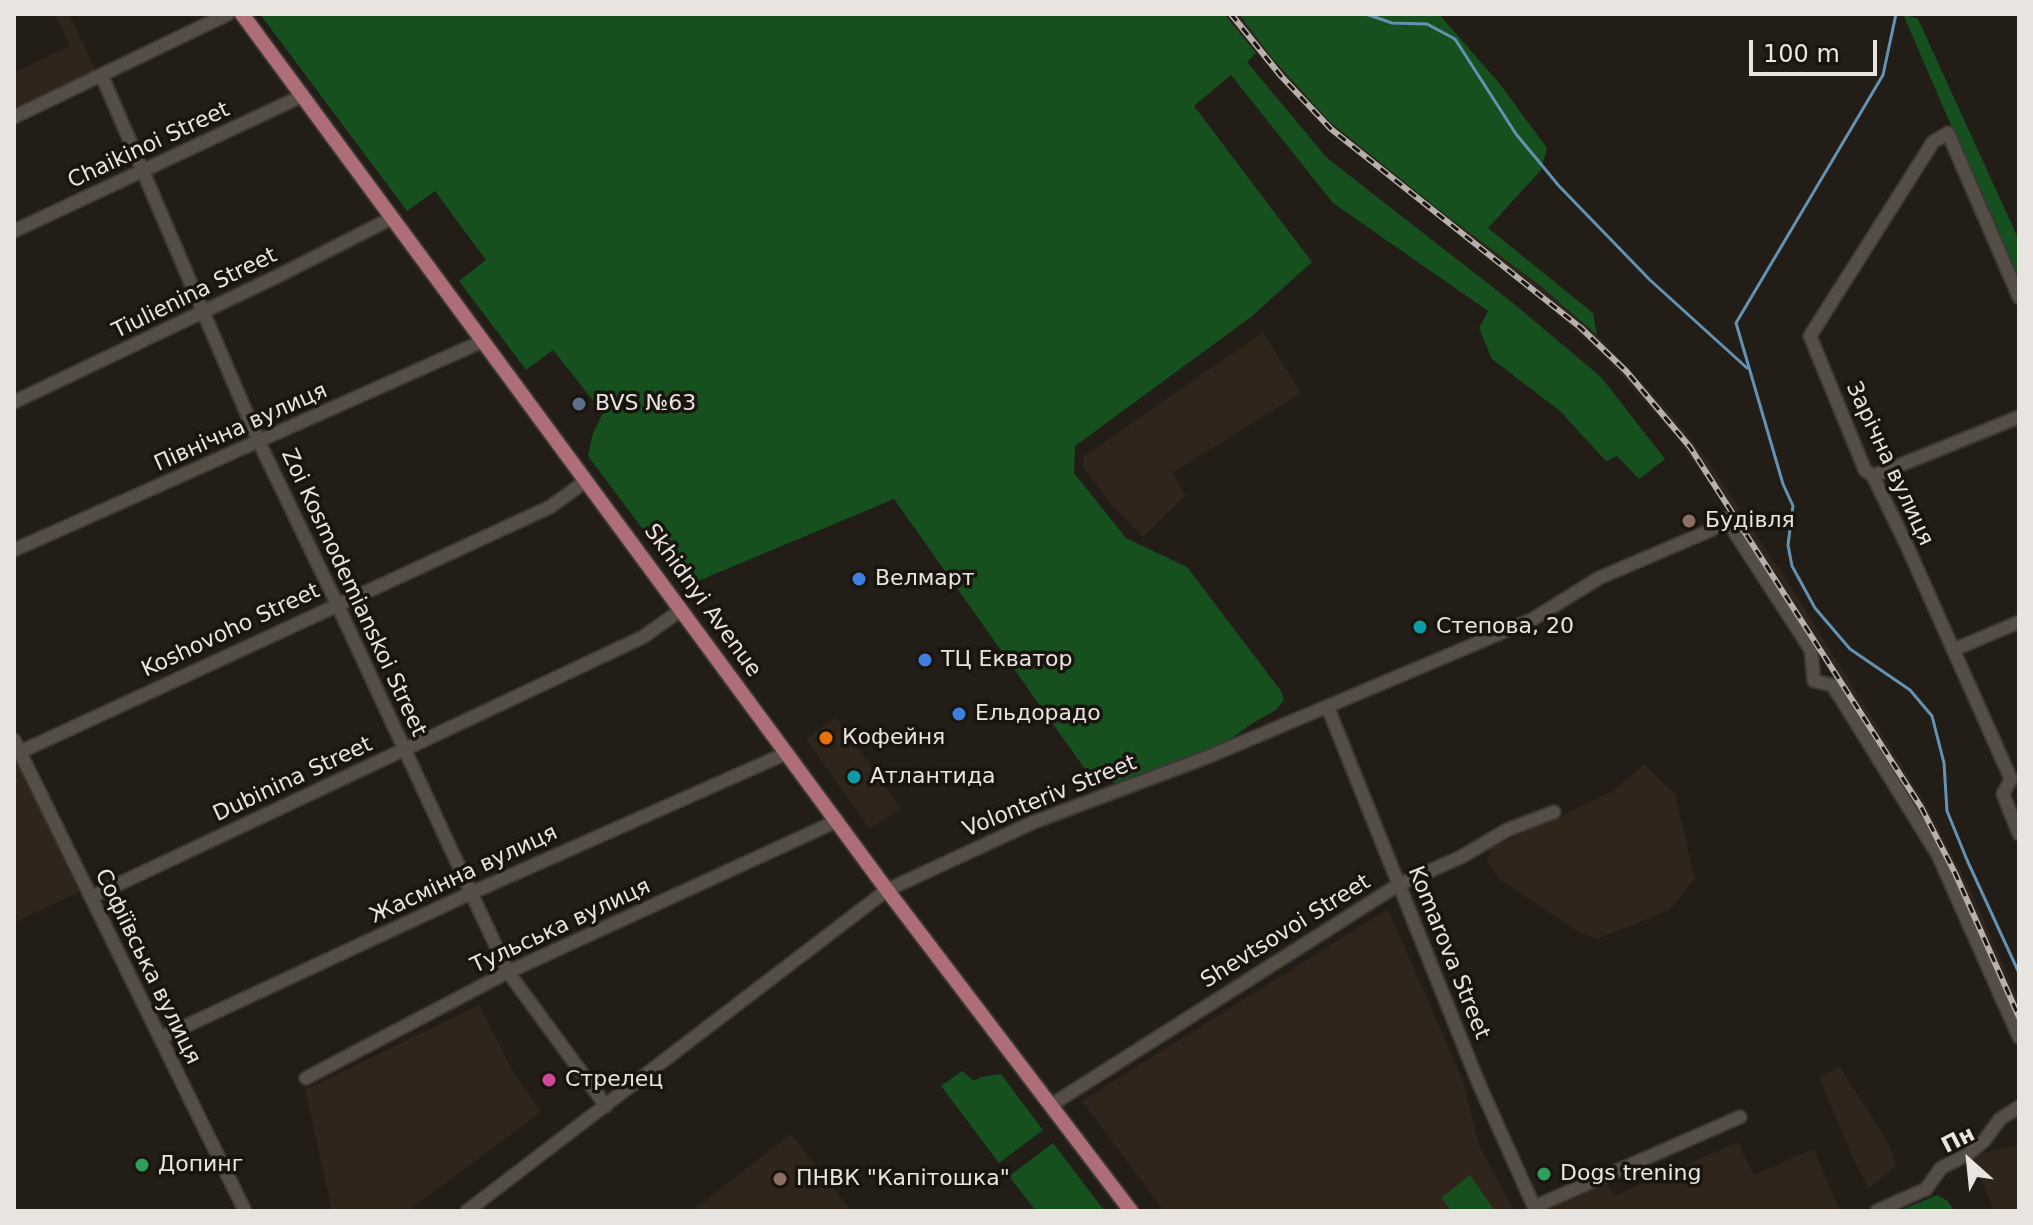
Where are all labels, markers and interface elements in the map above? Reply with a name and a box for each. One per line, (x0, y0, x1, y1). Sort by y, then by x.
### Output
scale bar (1753, 24, 1881, 74)
text: 100 m (1763, 40, 1840, 68)
street label: Chaikinoi Street (64, 97, 234, 195)
street label: Tiulienina Street (108, 243, 282, 345)
street label: Північна вулиця (150, 378, 332, 478)
street label: Зарічна вулиця (1839, 378, 1939, 550)
place label: BVS №63 (595, 391, 696, 417)
marker: BVS №63 (570, 395, 588, 413)
street label: Zoi Kosmodemianskoi Street (275, 445, 431, 741)
place label: Будівля (1705, 508, 1795, 534)
marker: Будівля (1680, 512, 1698, 530)
street label: Skhidnyi Avenue (638, 519, 766, 683)
place label: Велмарт (875, 566, 975, 592)
marker: Велмарт (850, 570, 868, 588)
street label: Koshovoho Street (138, 578, 324, 684)
place label: Степова, 20 (1436, 614, 1574, 640)
marker: Степова, 20 (1411, 618, 1429, 636)
place label: ТЦ Екватор (941, 647, 1072, 673)
marker: ТЦ Екватор (916, 651, 934, 669)
place label: Ельдорадо (975, 701, 1101, 727)
marker: Ельдорадо (950, 705, 968, 723)
place label: Кофейня (842, 725, 945, 751)
marker: Кофейня (817, 729, 835, 747)
street label: Dubinina Street (209, 732, 377, 828)
street label: Volonteriv Street (960, 750, 1140, 844)
place label: Атлантида (870, 764, 996, 790)
marker: Атлантида (845, 768, 863, 786)
street label: Жасмінна вулиця (366, 820, 562, 930)
street label: Komarova Street (1401, 863, 1495, 1043)
street label: Софіївська вулиця (88, 865, 206, 1069)
street label: Shevtsovoi Street (1197, 869, 1375, 995)
street label: Тульська вулиця (467, 874, 655, 980)
place label: Стрелец (565, 1067, 663, 1093)
marker: Стрелец (540, 1071, 558, 1089)
text: Пн (1937, 1120, 1979, 1158)
north arrow (1929, 1121, 2009, 1201)
place label: Допинг (158, 1152, 243, 1178)
marker: Допинг (133, 1156, 151, 1174)
place label: Dogs trening (1560, 1161, 1702, 1187)
marker: Dogs trening (1535, 1165, 1553, 1183)
place label: ПНВК "Капітошка" (796, 1166, 1010, 1192)
marker: ПНВК "Капітошка" (771, 1170, 789, 1188)

